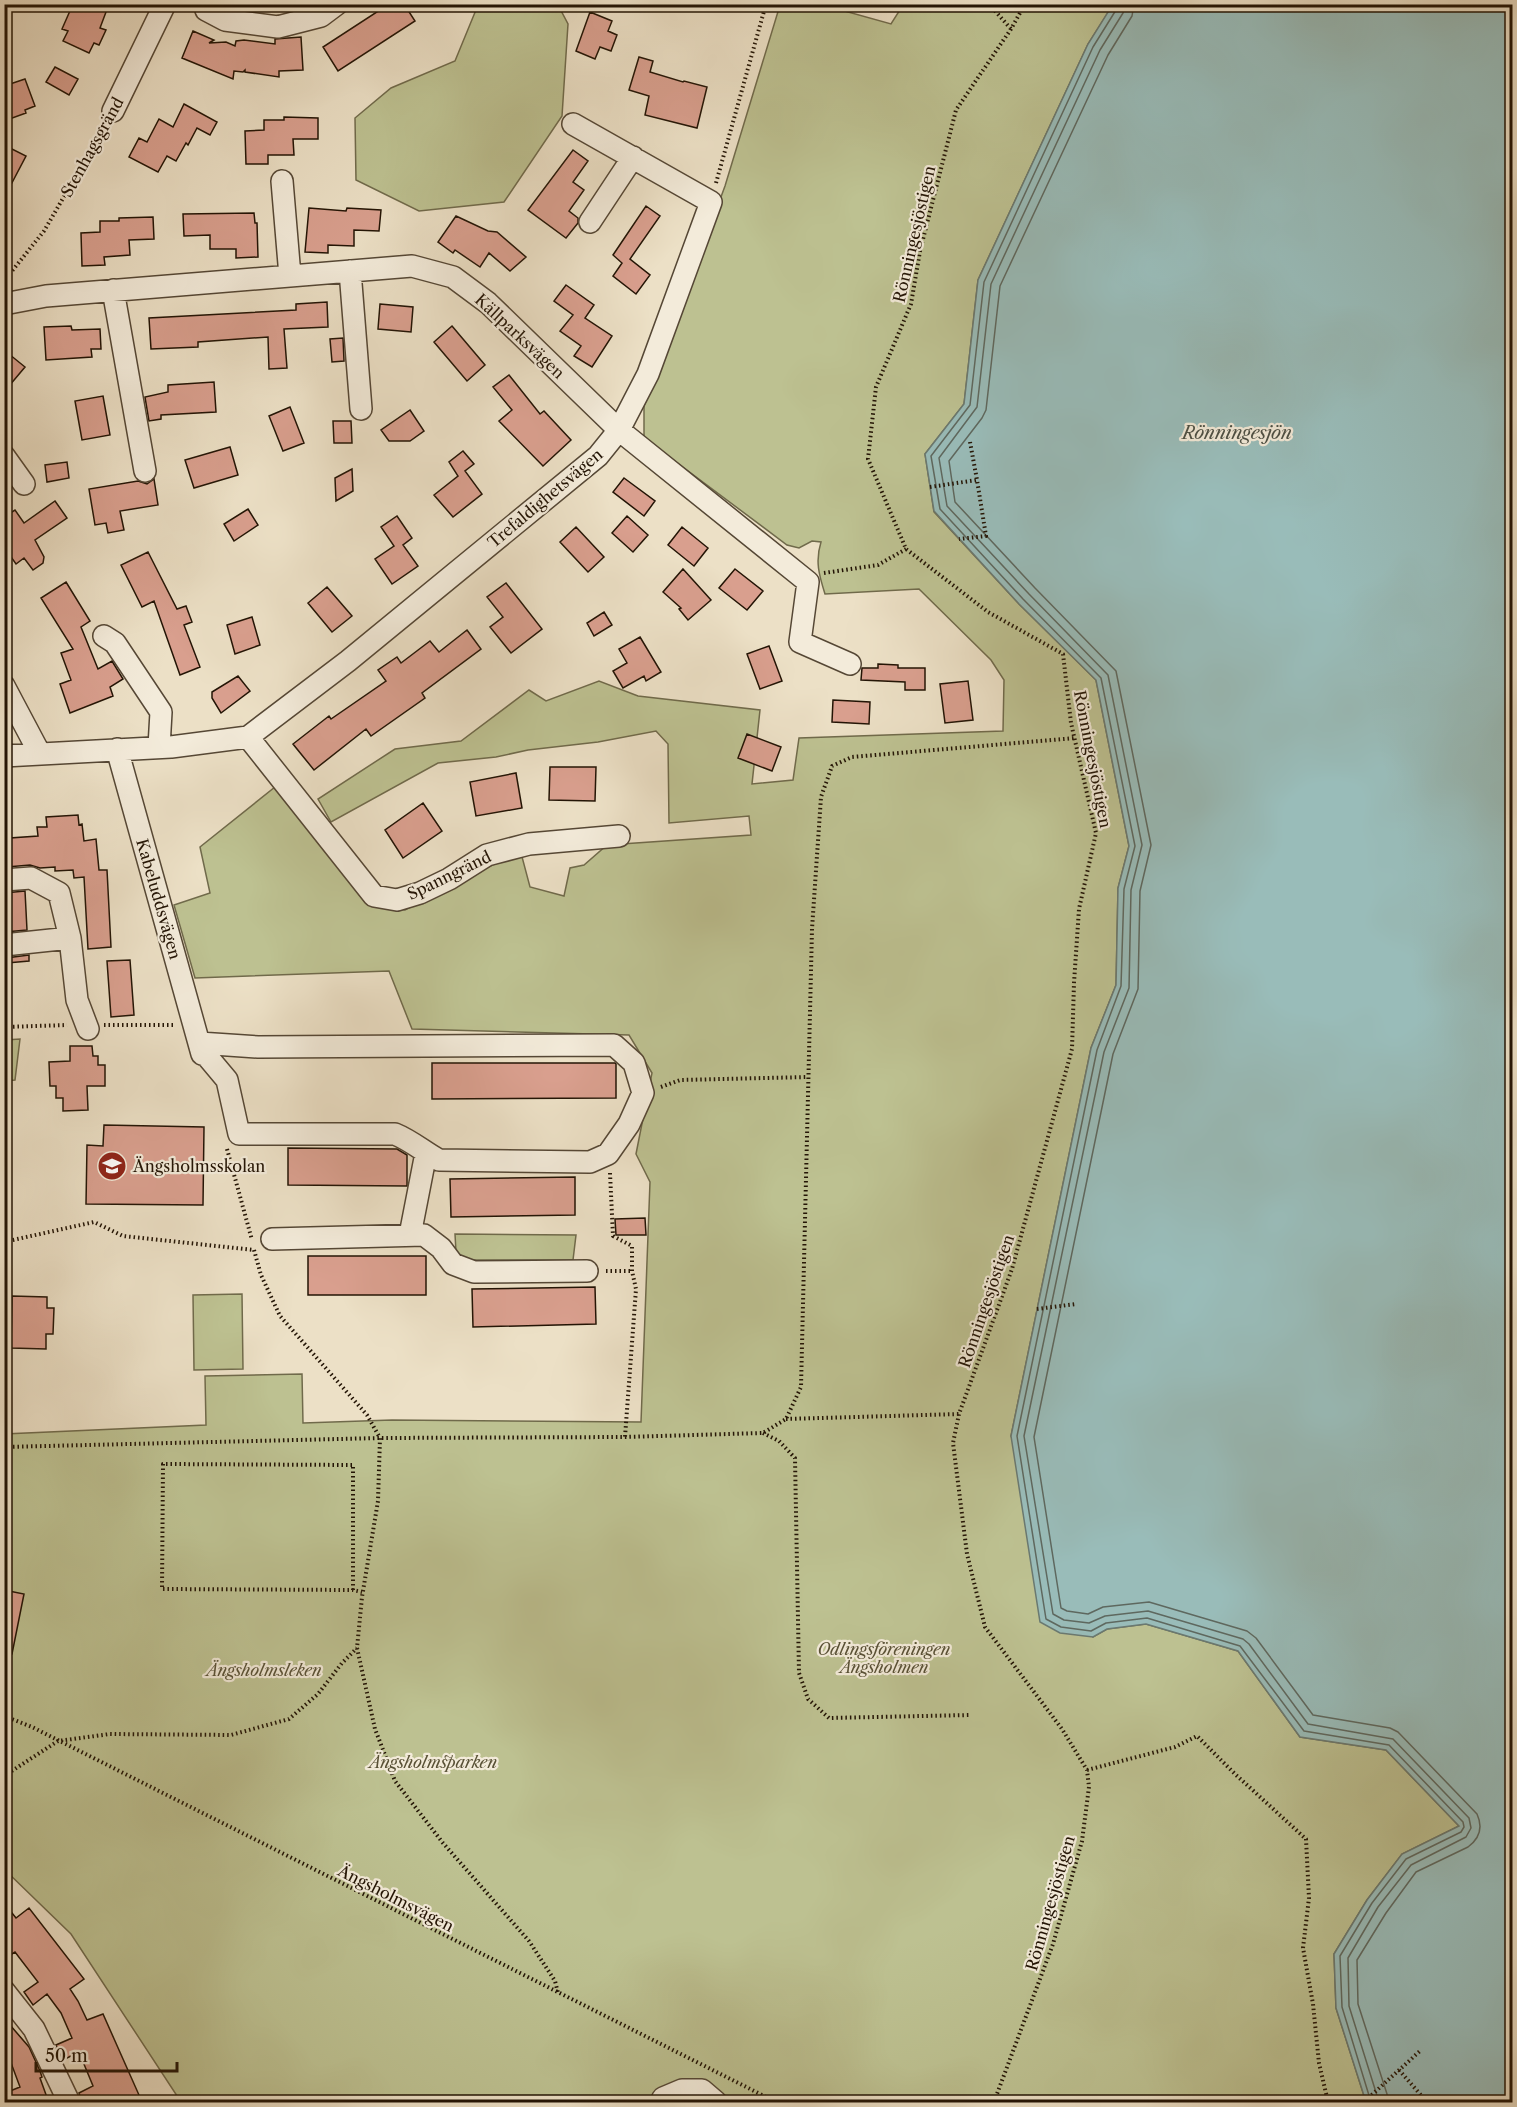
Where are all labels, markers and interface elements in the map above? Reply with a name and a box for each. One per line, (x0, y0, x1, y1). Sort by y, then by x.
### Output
street label: Stenhagsgränd (56, 93, 128, 201)
street label: Rönningesjöstigen (889, 164, 939, 304)
street label: Källparksvägen (471, 289, 569, 383)
water label: Rönningesjön (1180, 422, 1292, 444)
street label: Trefaldighetsvägen (483, 444, 607, 552)
street label: Rönningesjöstigen (1070, 689, 1116, 829)
street label: Kabeluddsvägen (132, 836, 186, 962)
street label: Spanngränd (404, 846, 495, 904)
school or university icon: Ängsholmsskolan (96, 1150, 128, 1182)
place label: Ängsholmsskolan (132, 1156, 265, 1176)
street label: Rönningesjöstigen (954, 1232, 1018, 1370)
park label: Odlingsföreningen Ängsholmen (817, 1639, 951, 1677)
park label: Ängsholmsleken (203, 1660, 322, 1680)
park label: Ängsholmsparken (366, 1752, 497, 1772)
street label: Rönningesjöstigen (1021, 1833, 1079, 1973)
street label: Ängsholmsvägen (334, 1860, 457, 1936)
scale bar (36, 2035, 177, 2073)
text: 50 m (45, 2045, 88, 2067)

